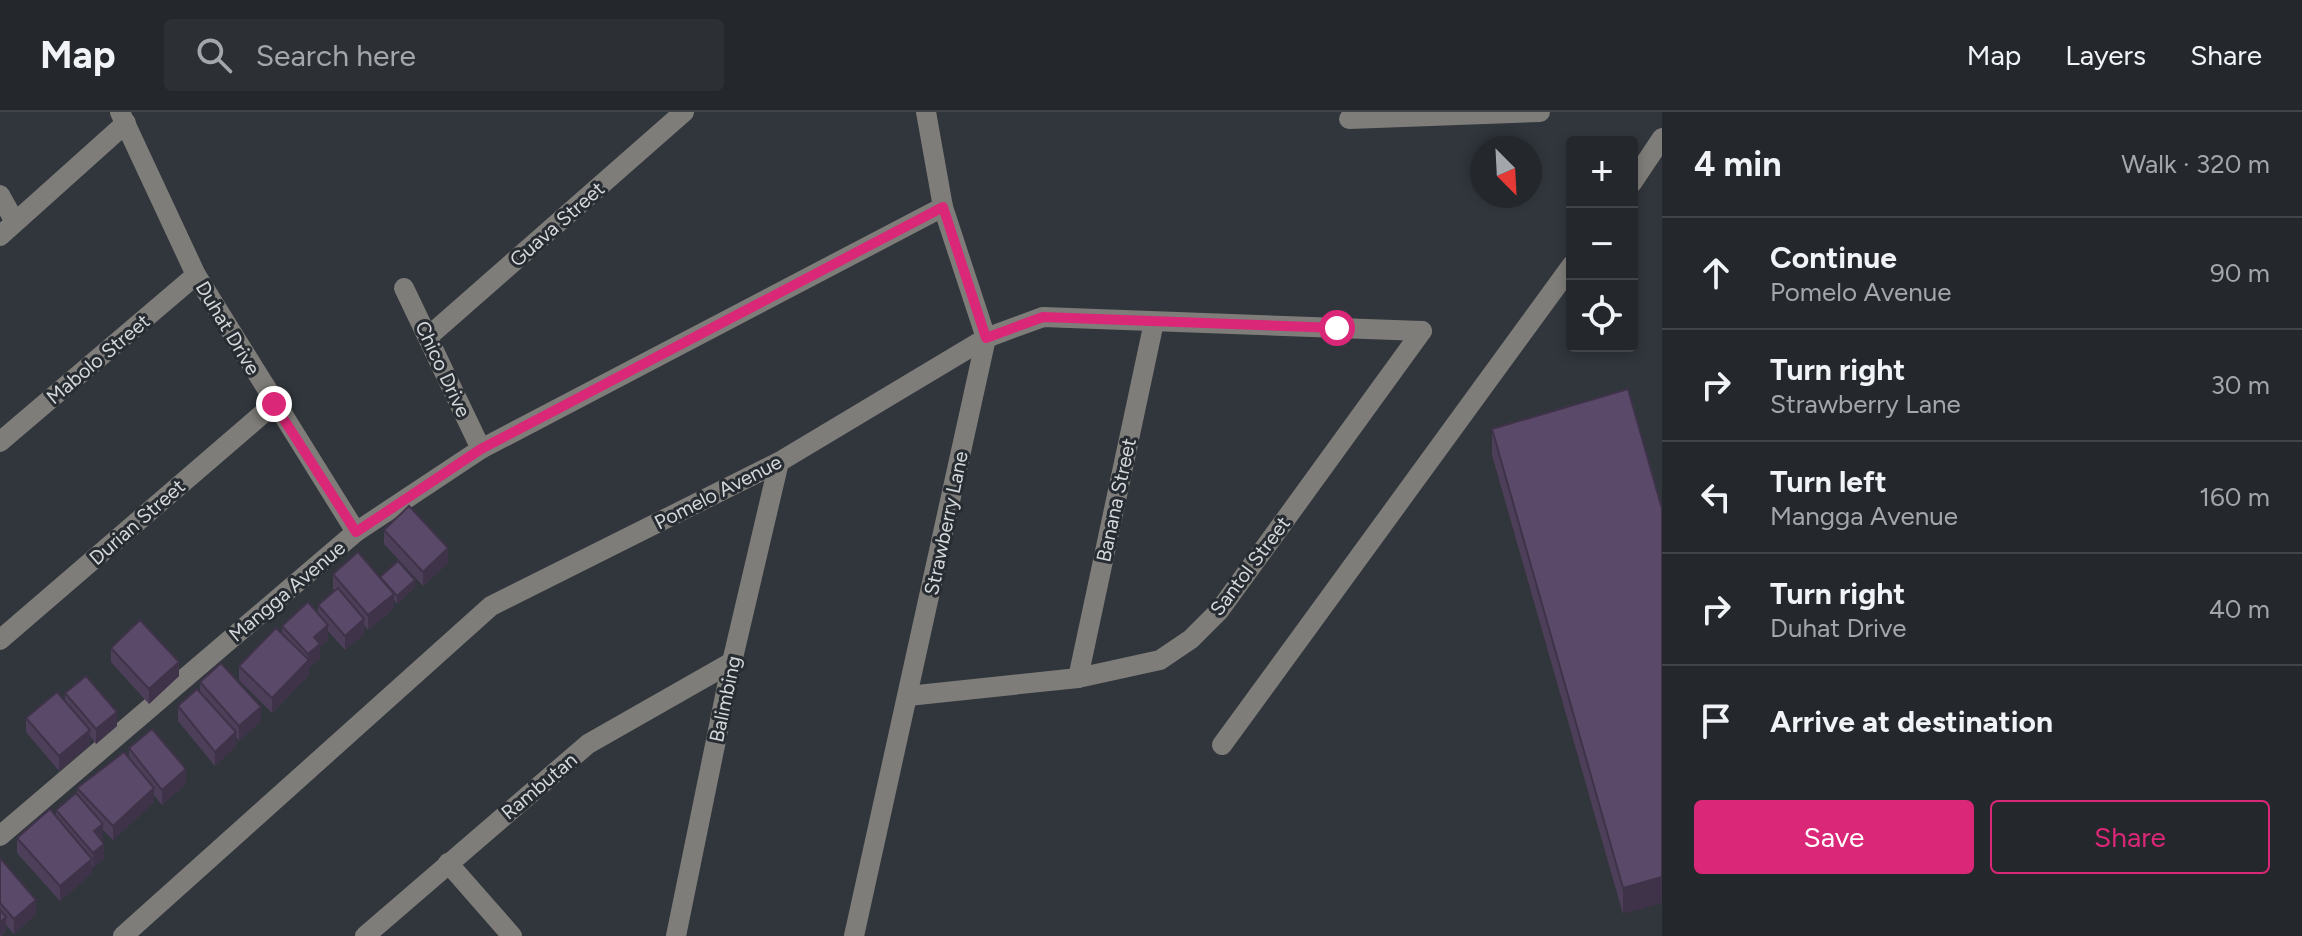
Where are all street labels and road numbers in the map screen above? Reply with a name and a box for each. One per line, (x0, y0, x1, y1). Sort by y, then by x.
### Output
street label: Guava Street (505, 176, 609, 272)
street label: Duhat Drive (191, 277, 265, 379)
street label: Mabolo Street (41, 309, 155, 409)
street label: Chico Drive (410, 317, 476, 421)
street label: Banana Street (1091, 436, 1141, 564)
street label: Strawberry Lane (919, 449, 973, 597)
street label: Pomelo Avenue (650, 450, 786, 534)
street label: Durian Street (84, 474, 190, 570)
street label: Santol Street (1205, 512, 1295, 620)
street label: Mangga Avenue (224, 535, 350, 647)
street label: Balimbing (704, 654, 746, 744)
street label: Rambutan (496, 747, 582, 825)

